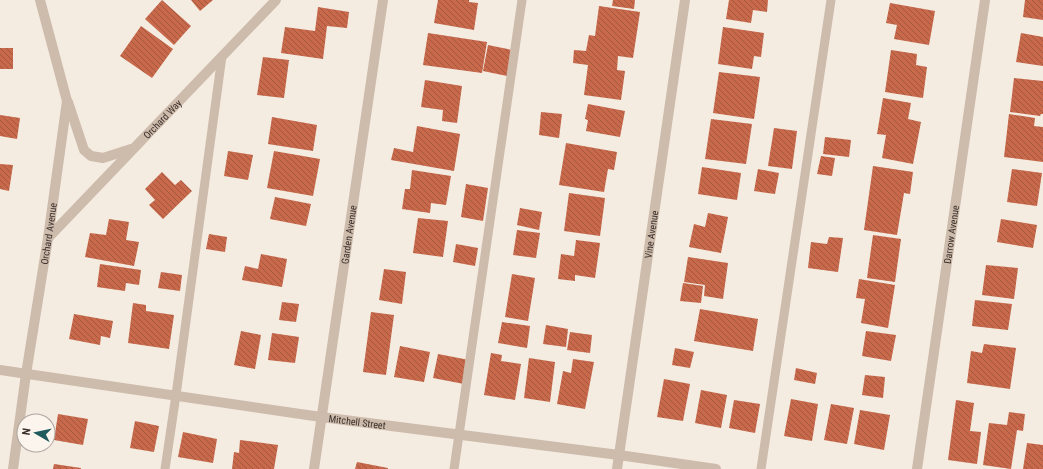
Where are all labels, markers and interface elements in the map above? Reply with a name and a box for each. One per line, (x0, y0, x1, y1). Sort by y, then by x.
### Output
street label: Orchard Way (141, 97, 183, 141)
street label: Orchard Avenue (38, 202, 58, 265)
street label: Garden Avenue (339, 204, 358, 265)
street label: Darrow Avenue (941, 204, 961, 265)
street label: Vine Avenue (642, 209, 660, 259)
north arrow (16, 413, 56, 453)
street label: Mitchell Street (328, 413, 386, 431)
text: N (20, 427, 34, 436)

